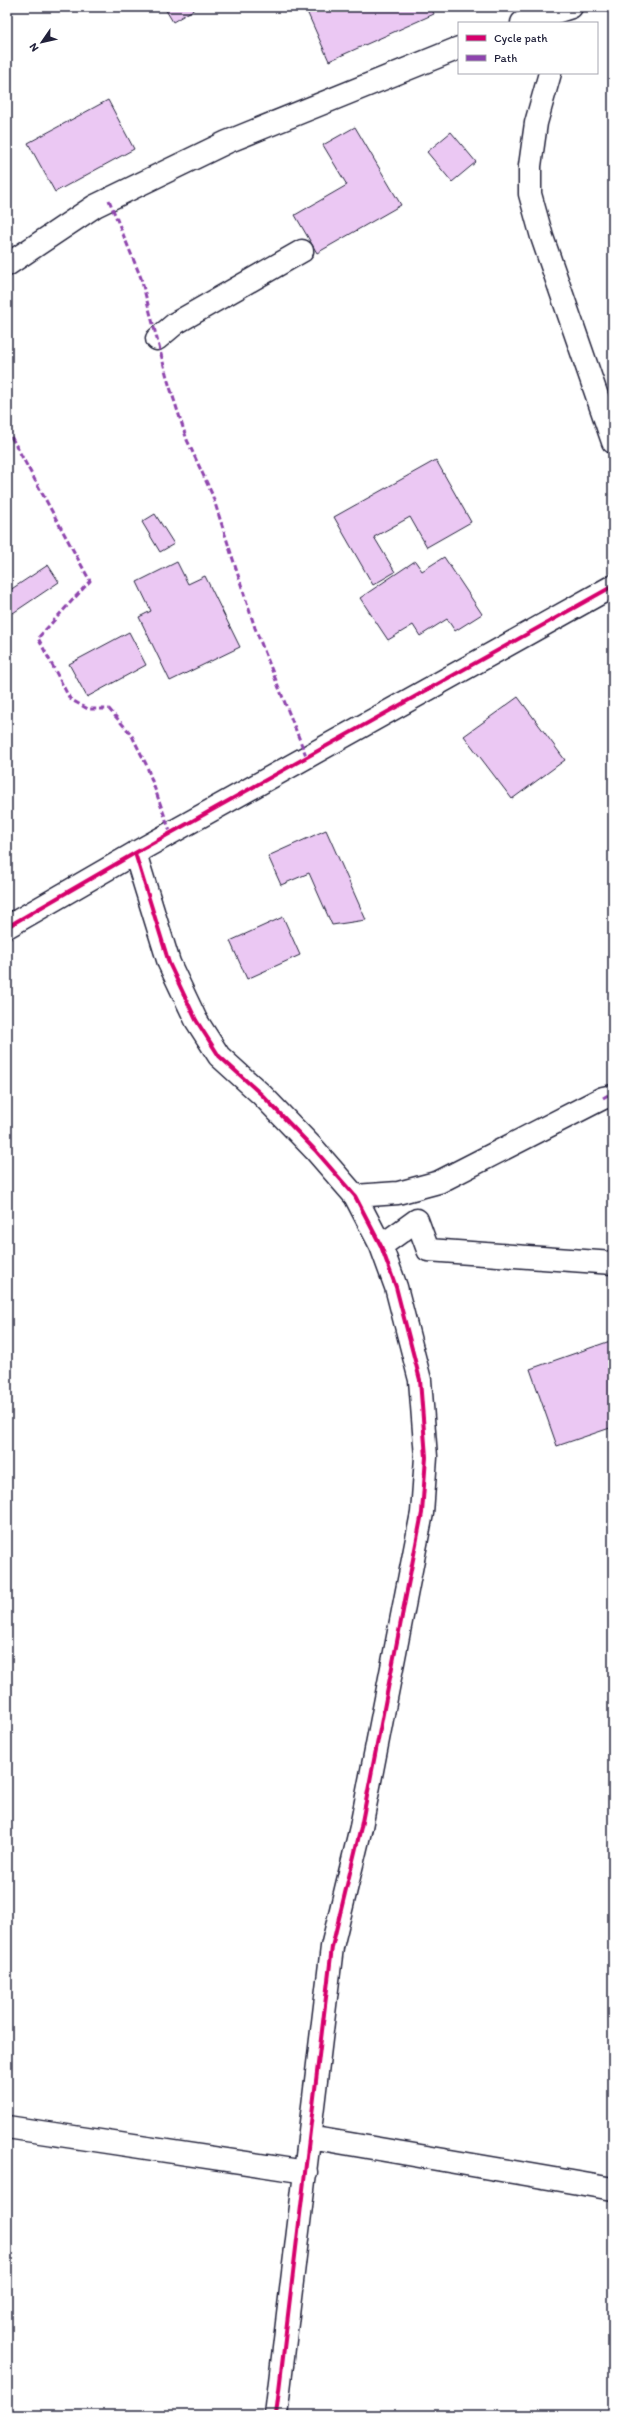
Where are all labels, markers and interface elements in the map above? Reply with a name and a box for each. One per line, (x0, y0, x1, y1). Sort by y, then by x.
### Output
north arrow (22, 22, 62, 62)
legend (458, 22, 598, 74)
text: Cycle path (494, 31, 548, 45)
text: N (27, 41, 42, 54)
text: Path (494, 51, 517, 65)

